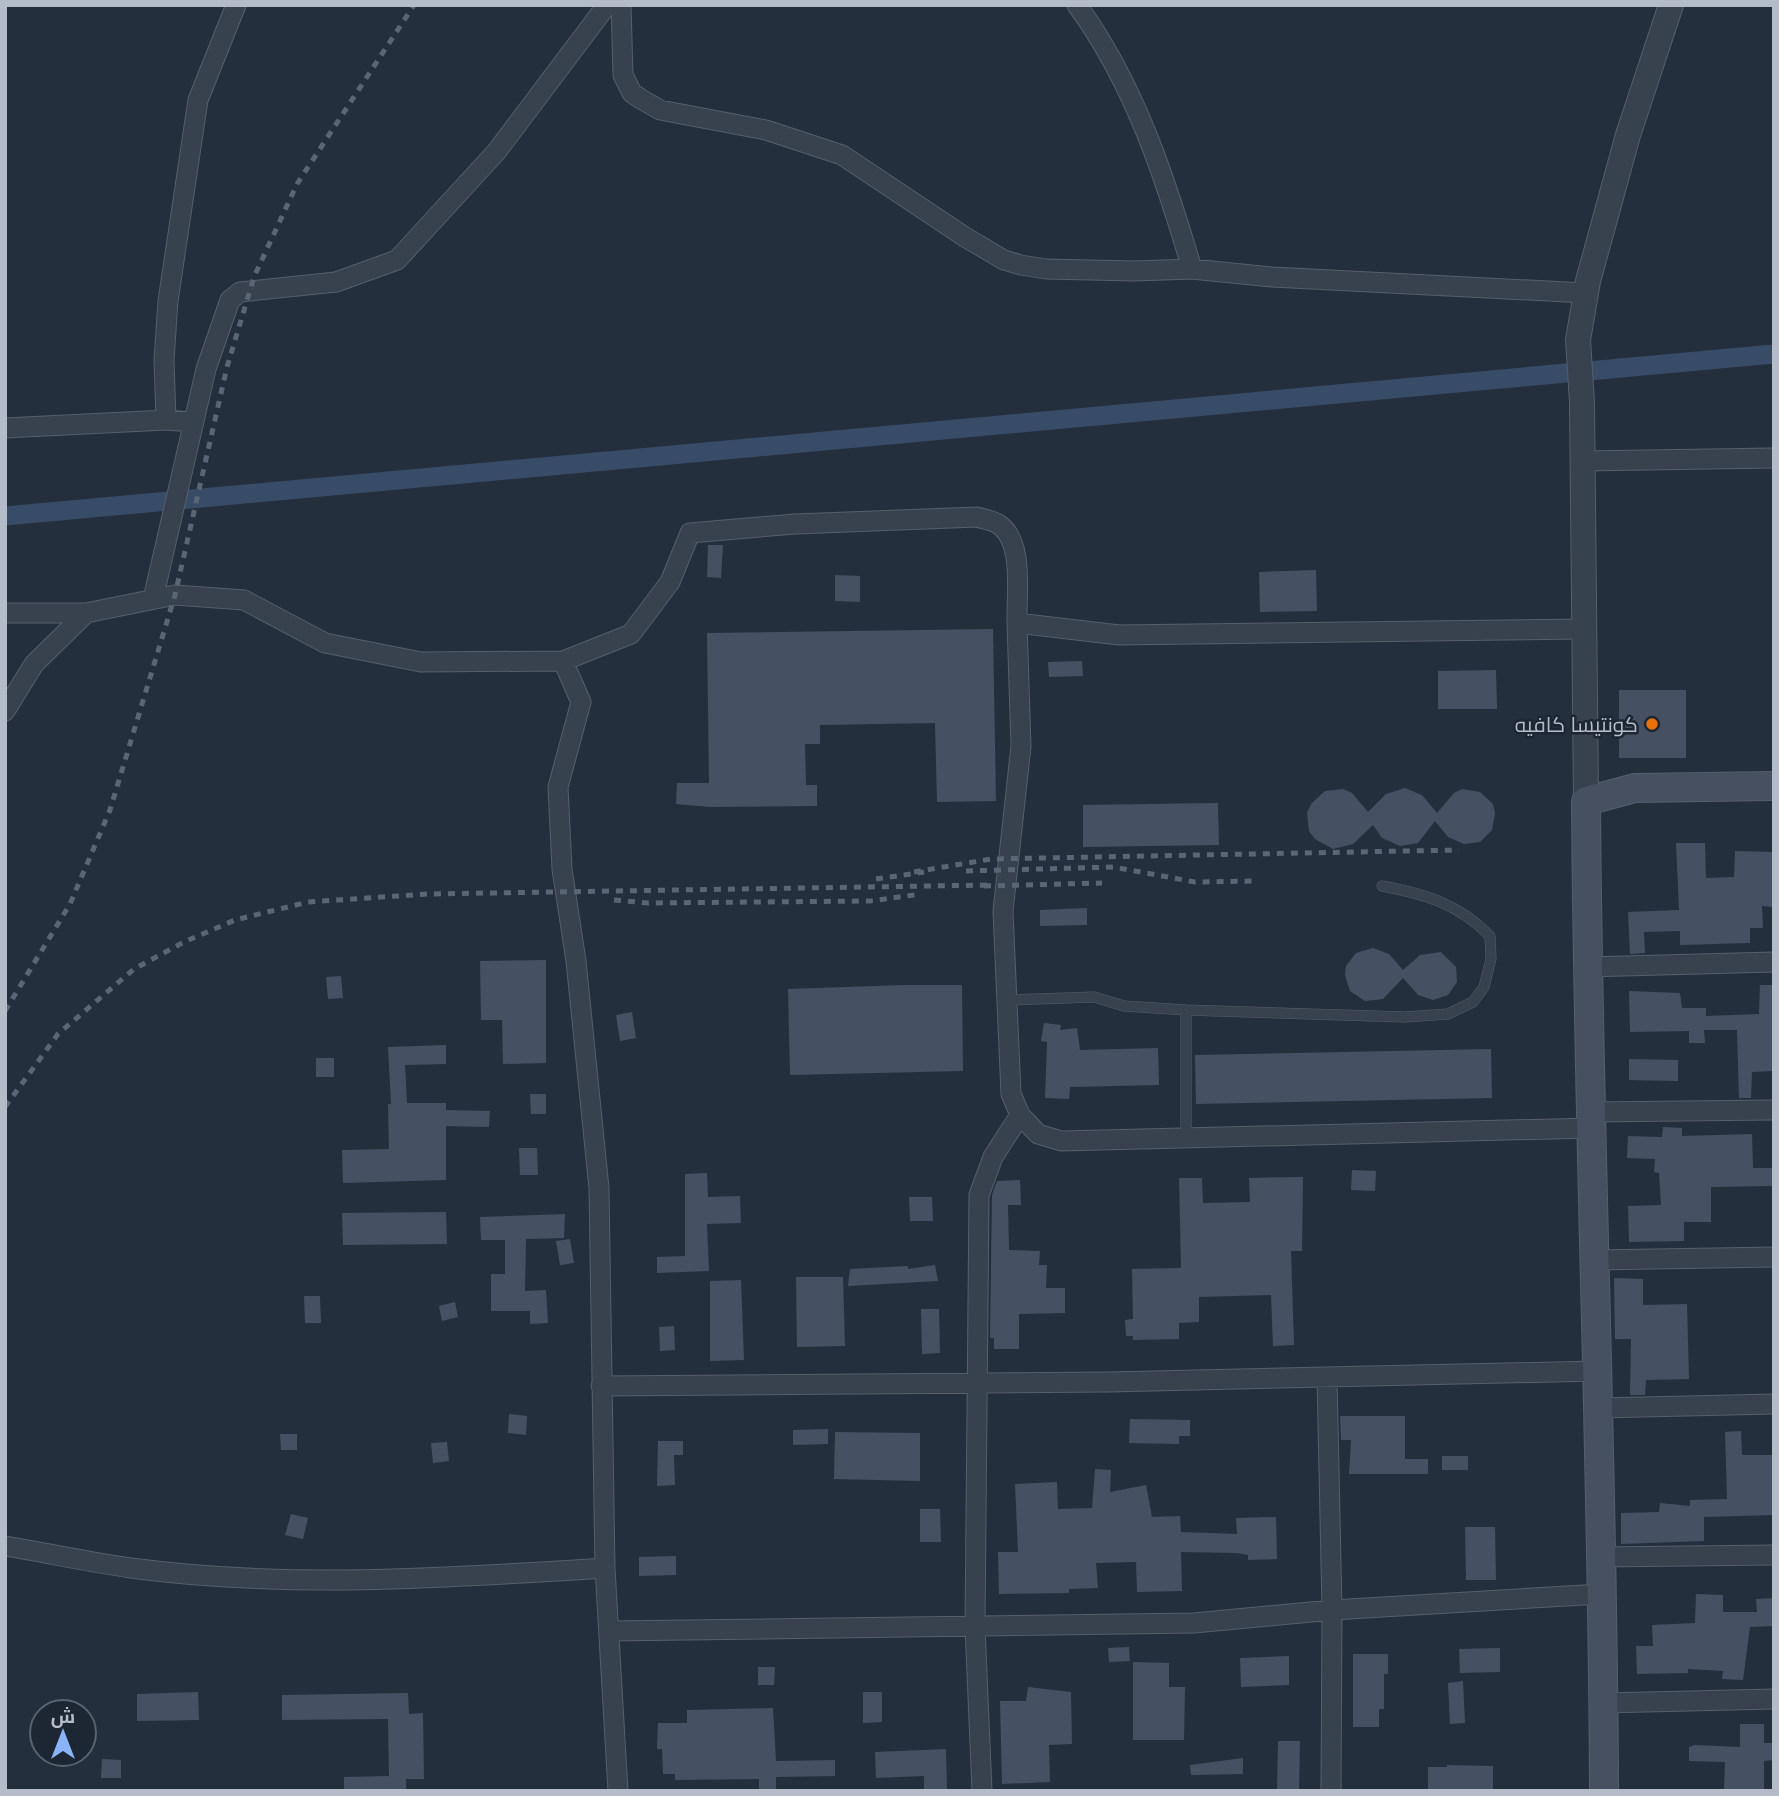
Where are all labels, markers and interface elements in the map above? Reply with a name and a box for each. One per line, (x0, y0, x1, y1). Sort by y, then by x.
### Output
place label: كونتيسا كافيه (1515, 710, 1638, 738)
marker: كونتيسا كافيه (1644, 716, 1660, 732)
north arrow (28, 1698, 98, 1768)
text: ش (51, 1703, 75, 1729)

